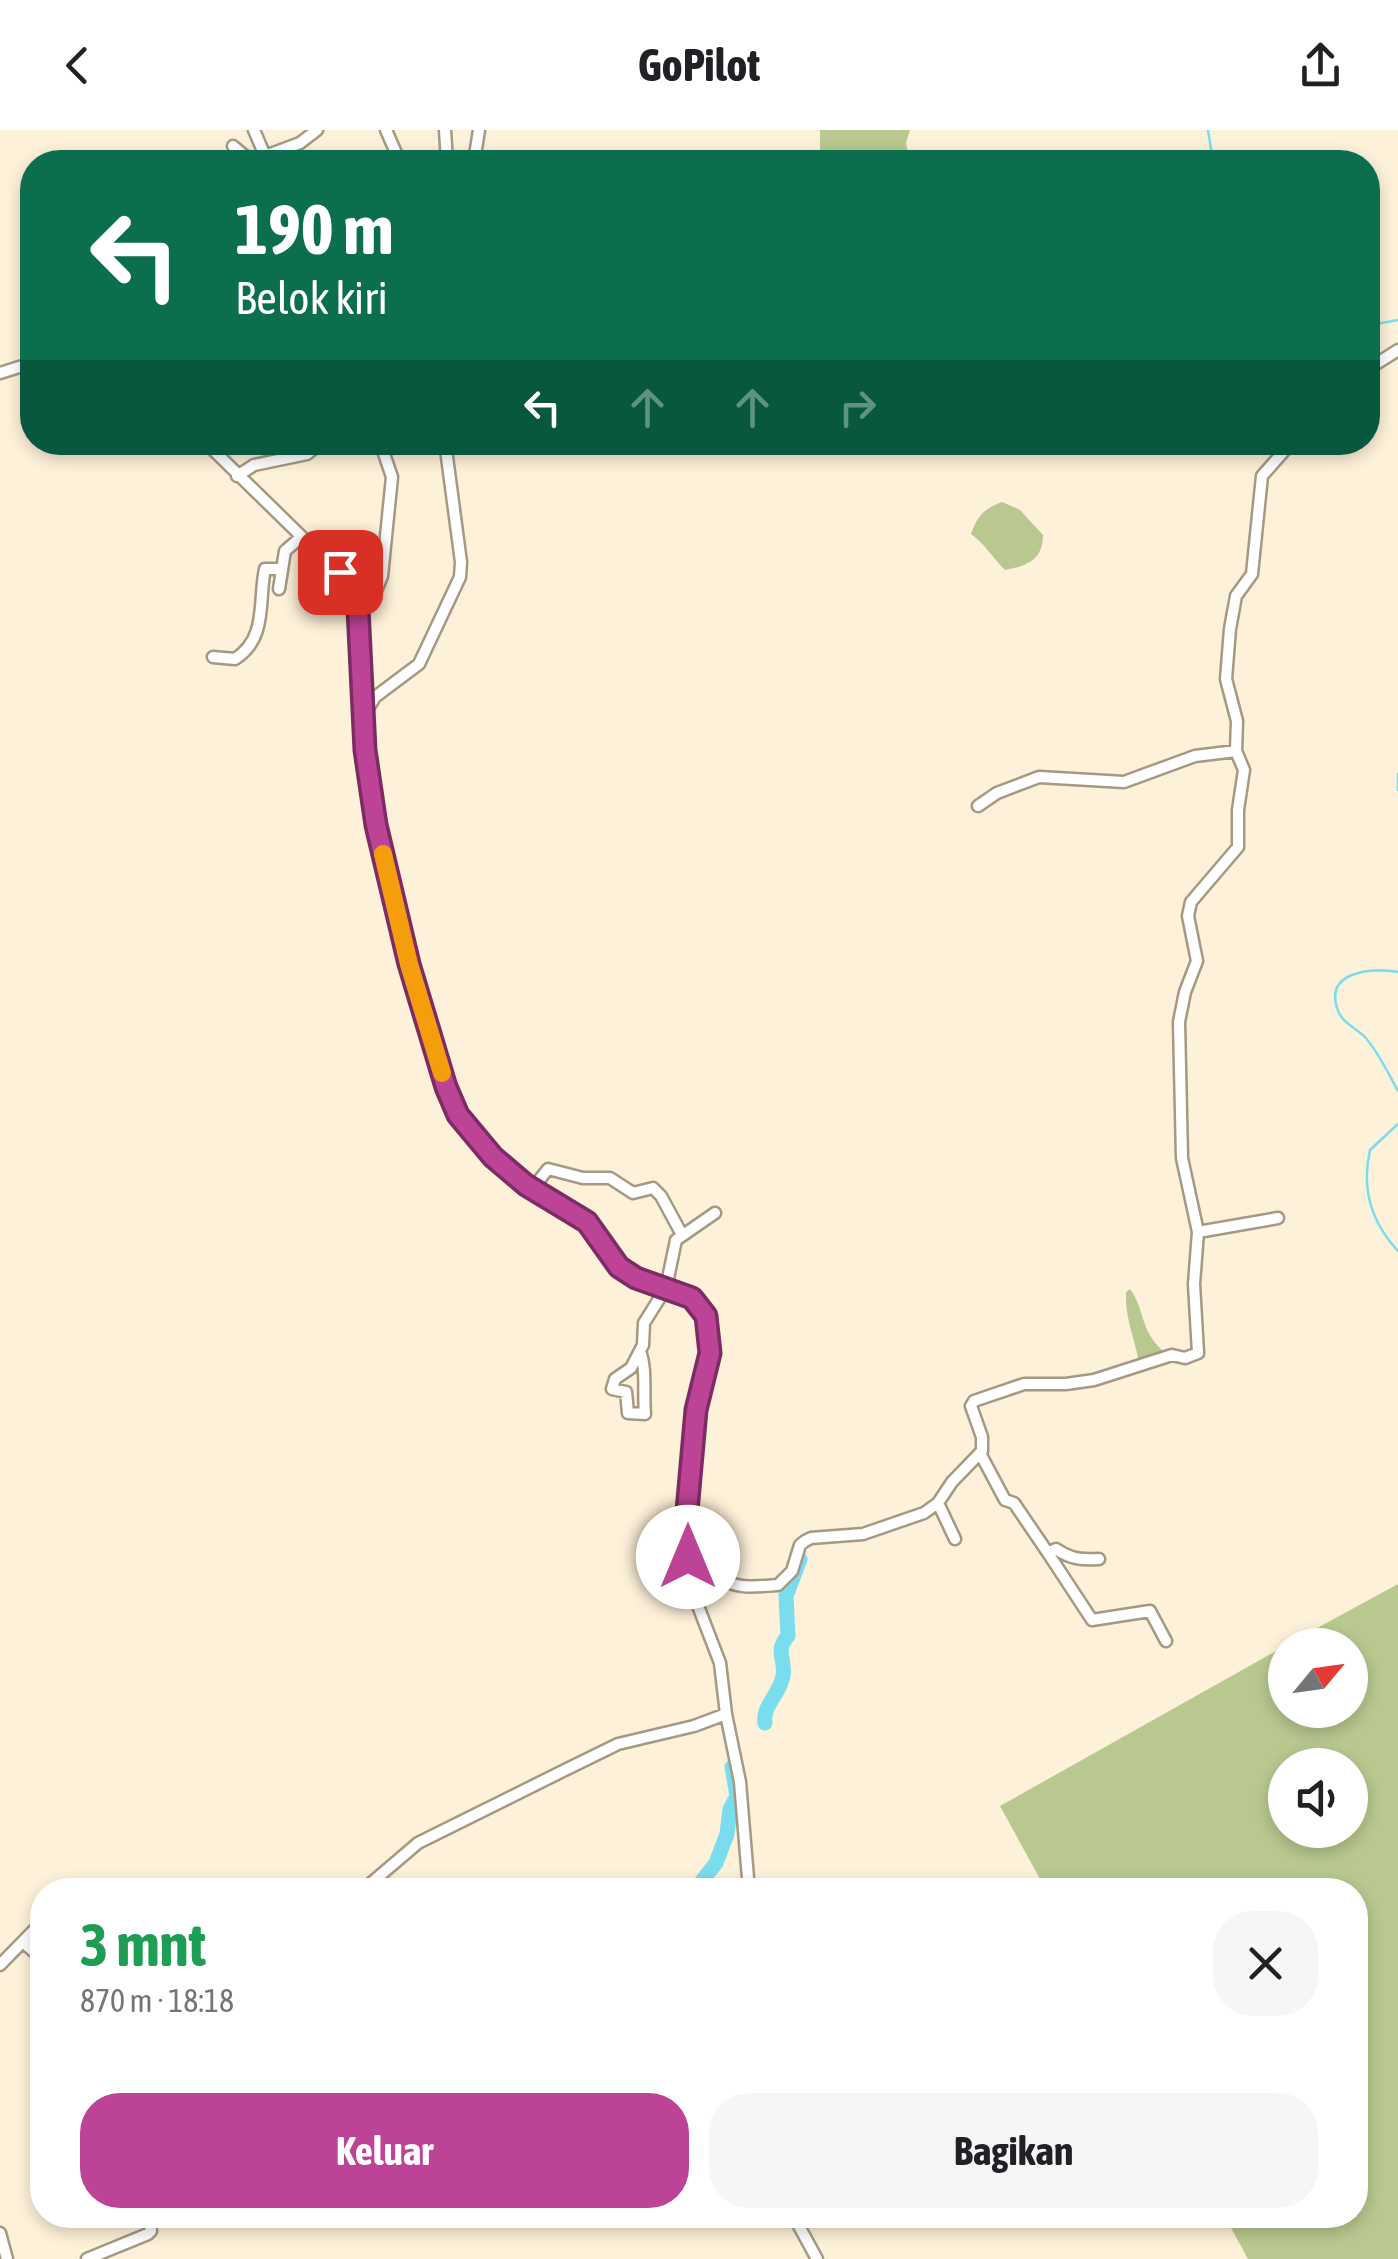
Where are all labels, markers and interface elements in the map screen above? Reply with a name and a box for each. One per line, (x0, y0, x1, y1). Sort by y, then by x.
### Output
icon: back (50, 38, 105, 93)
icon: share (1293, 38, 1348, 93)
text: GoPilot (638, 39, 760, 91)
text: 190 m (235, 189, 394, 269)
icon: left (70, 190, 200, 320)
text: Belok kiri (235, 272, 388, 324)
icon: left (515, 380, 570, 435)
icon: ahead (620, 380, 675, 435)
icon: ahead (725, 380, 780, 435)
icon: right (830, 380, 885, 435)
pin (298, 530, 383, 615)
icon: arrive (313, 545, 368, 600)
position arrow (636, 1505, 740, 1609)
north arrow (1268, 1628, 1368, 1728)
map controls (1268, 1628, 1368, 1848)
button: sound (1268, 1748, 1368, 1848)
text: 3 mnt (80, 1910, 206, 1979)
button: close (1213, 1911, 1318, 2016)
text: 870 m · 18:18 (80, 1982, 234, 2019)
button: Keluar (80, 2093, 689, 2208)
button: Bagikan (709, 2093, 1318, 2208)

